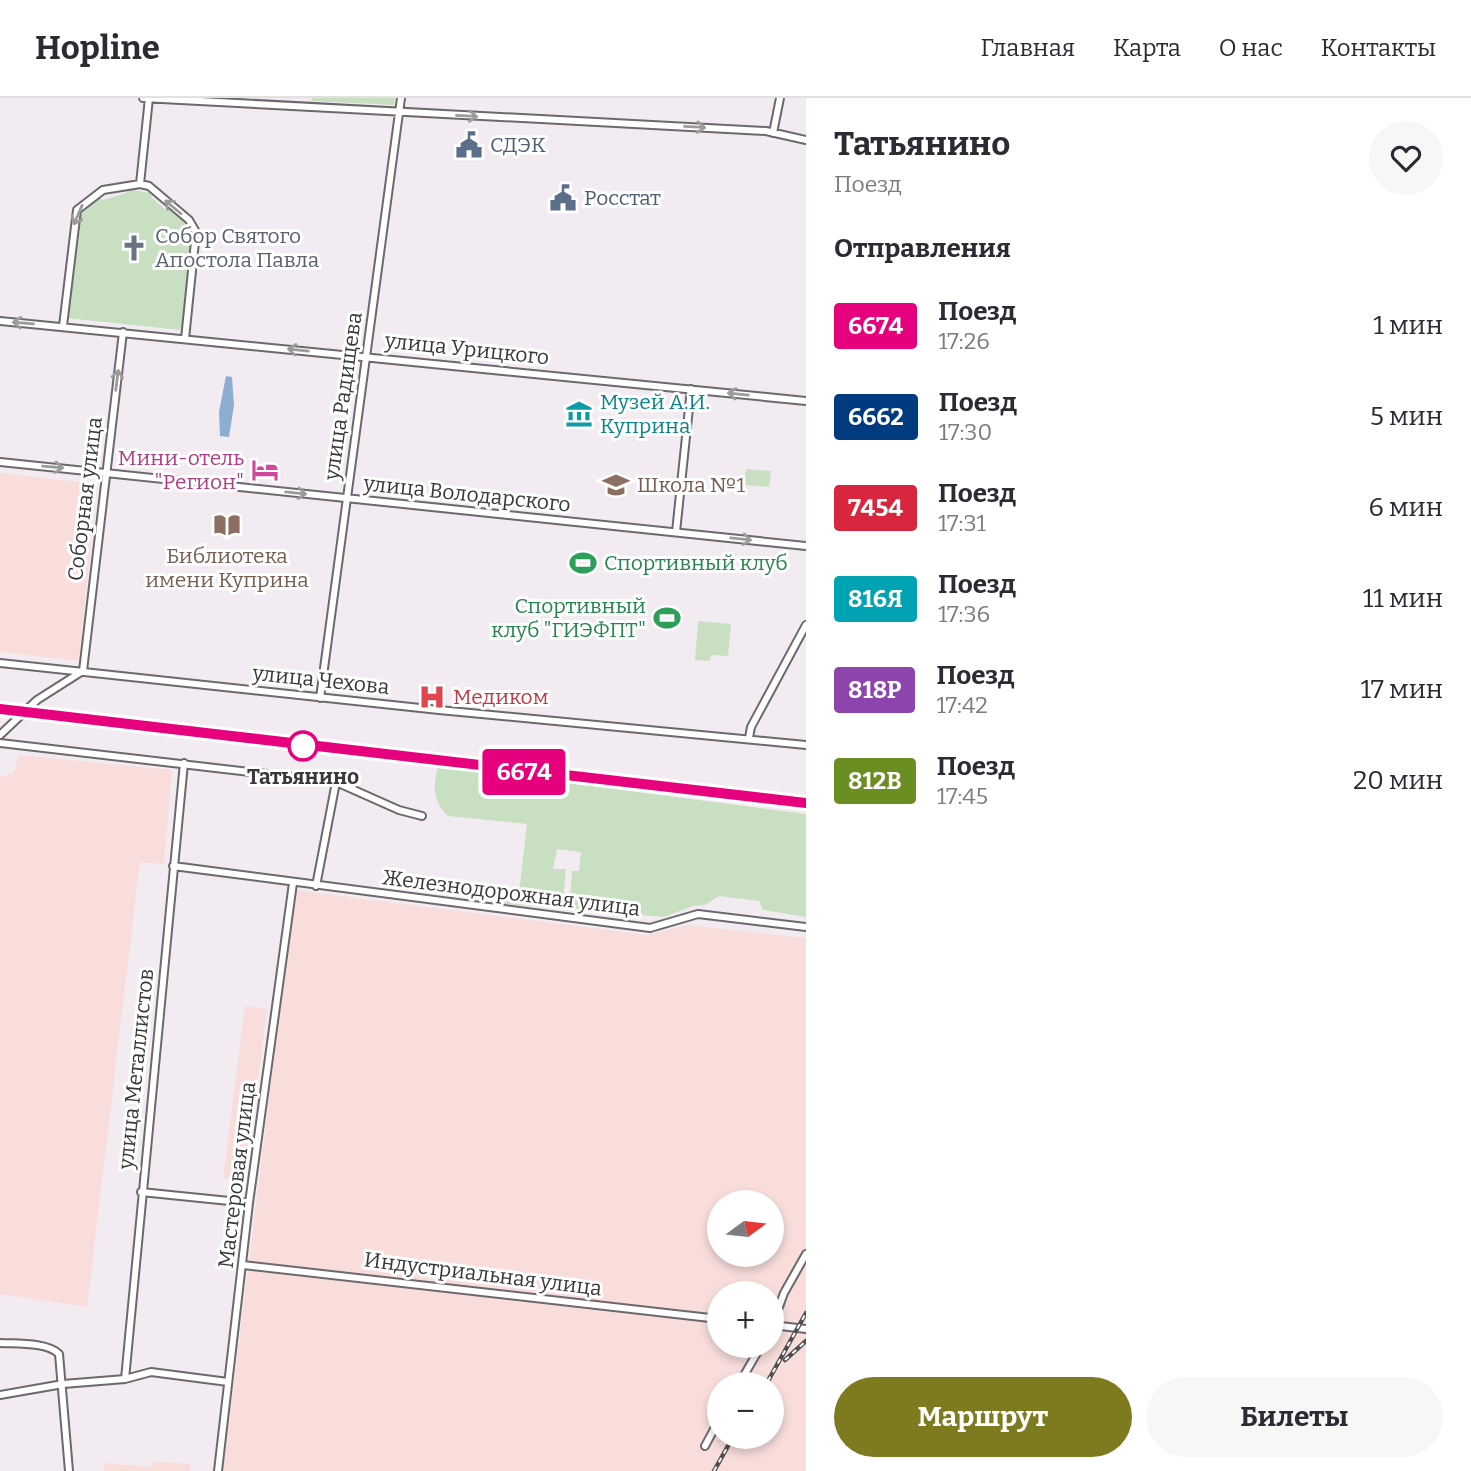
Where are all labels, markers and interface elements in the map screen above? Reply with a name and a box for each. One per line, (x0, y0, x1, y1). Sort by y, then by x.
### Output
text: Hopline (35, 28, 160, 68)
text: Главная (980, 34, 1075, 62)
text: Карта (1113, 34, 1181, 62)
text: О нас (1219, 34, 1283, 62)
text: Контакты (1321, 34, 1436, 62)
one-way arrow (456, 109, 479, 122)
one-way arrow (683, 121, 706, 134)
button: heart (1369, 121, 1443, 195)
text: Татьянино (834, 124, 1010, 164)
public building icon: СДЭК (454, 130, 484, 160)
place label: СДЭК (490, 132, 546, 158)
text: Поезд (834, 170, 902, 198)
public building icon: Росстат (548, 183, 578, 213)
place label: Росстат (584, 185, 661, 211)
one-way arrow (165, 199, 183, 215)
one-way arrow (70, 204, 83, 225)
place label: Собор Святого Апостола Павла (155, 223, 320, 273)
church icon: Собор Святого Апостола Павла (119, 233, 149, 263)
text: Отправления (834, 233, 1011, 264)
text: Поезд (938, 296, 1016, 327)
street label: улица Радищева (318, 310, 368, 483)
text: 1 мин (1373, 310, 1443, 341)
text: 6674 (848, 312, 903, 340)
one-way arrow (12, 316, 35, 329)
street label: улица Урицкого (383, 327, 550, 371)
text: 17:26 (938, 327, 990, 355)
one-way arrow (287, 343, 310, 356)
one-way arrow (111, 369, 124, 392)
one-way arrow (727, 387, 750, 400)
text: Поезд (939, 387, 1017, 418)
place label: Музей А.И. Куприна (600, 389, 710, 439)
museum icon: Музей А.И. Куприна (564, 399, 594, 429)
text: 5 мин (1370, 401, 1443, 432)
text: 6662 (848, 403, 904, 431)
street label: Соборная улица (62, 415, 108, 583)
text: 17:30 (939, 418, 992, 446)
place label: Мини-отель "Регион" (118, 445, 244, 495)
hotel icon: Мини-отель "Регион" (250, 455, 280, 485)
one-way arrow (41, 461, 64, 474)
street label: улица Володарского (361, 470, 572, 518)
school or university icon: Школа №1 (601, 470, 631, 500)
place label: Школа №1 (637, 472, 746, 498)
text: Поезд (938, 478, 1016, 509)
one-way arrow (284, 487, 306, 500)
text: 6 мин (1369, 492, 1443, 523)
text: 7454 (848, 494, 903, 522)
text: 17:31 (938, 509, 986, 537)
library icon: Библиотека имени Куприна (212, 510, 242, 540)
one-way arrow (729, 533, 752, 546)
place label: Библиотека имени Куприна (145, 543, 309, 593)
sports icon: Спортивный клуб (568, 548, 598, 578)
place label: Спортивный клуб (604, 550, 788, 576)
text: Поезд (938, 569, 1016, 600)
text: 11 мин (1363, 583, 1443, 614)
text: 816Я (848, 585, 903, 613)
place label: Спортивный клуб "ГИЭФПТ" (491, 593, 646, 643)
text: 17:36 (938, 600, 990, 628)
sports icon: Спортивный клуб "ГИЭФПТ" (652, 603, 682, 633)
street label: улица Чехова (250, 660, 391, 700)
text: Поезд (936, 660, 1014, 691)
text: 17 мин (1361, 674, 1443, 705)
text: 818Р (848, 676, 901, 704)
hospital icon: Медиком (417, 682, 447, 712)
place label: Медиком (453, 684, 549, 710)
text: 17:42 (936, 691, 988, 719)
marker: Татьянино (288, 731, 318, 761)
line badge: 6674 (475, 749, 573, 795)
text: Поезд (937, 751, 1015, 782)
text: 6674 (496, 758, 552, 786)
place label: Татьянино (247, 764, 359, 790)
text: 20 мин (1353, 765, 1443, 796)
text: 812В (848, 767, 902, 795)
text: 17:45 (937, 782, 988, 810)
street label: Железнодорожная улица (380, 864, 642, 922)
street label: улица Металлистов (112, 967, 159, 1172)
street label: Мастеровая улица (213, 1080, 261, 1270)
north arrow (707, 1190, 784, 1267)
map controls (707, 1190, 784, 1449)
street label: Индустриальная улица (363, 1247, 604, 1302)
button: + (707, 1281, 784, 1358)
button: − (707, 1372, 784, 1449)
button: Маршрут (834, 1377, 1132, 1457)
button: Билеты (1146, 1377, 1443, 1457)

